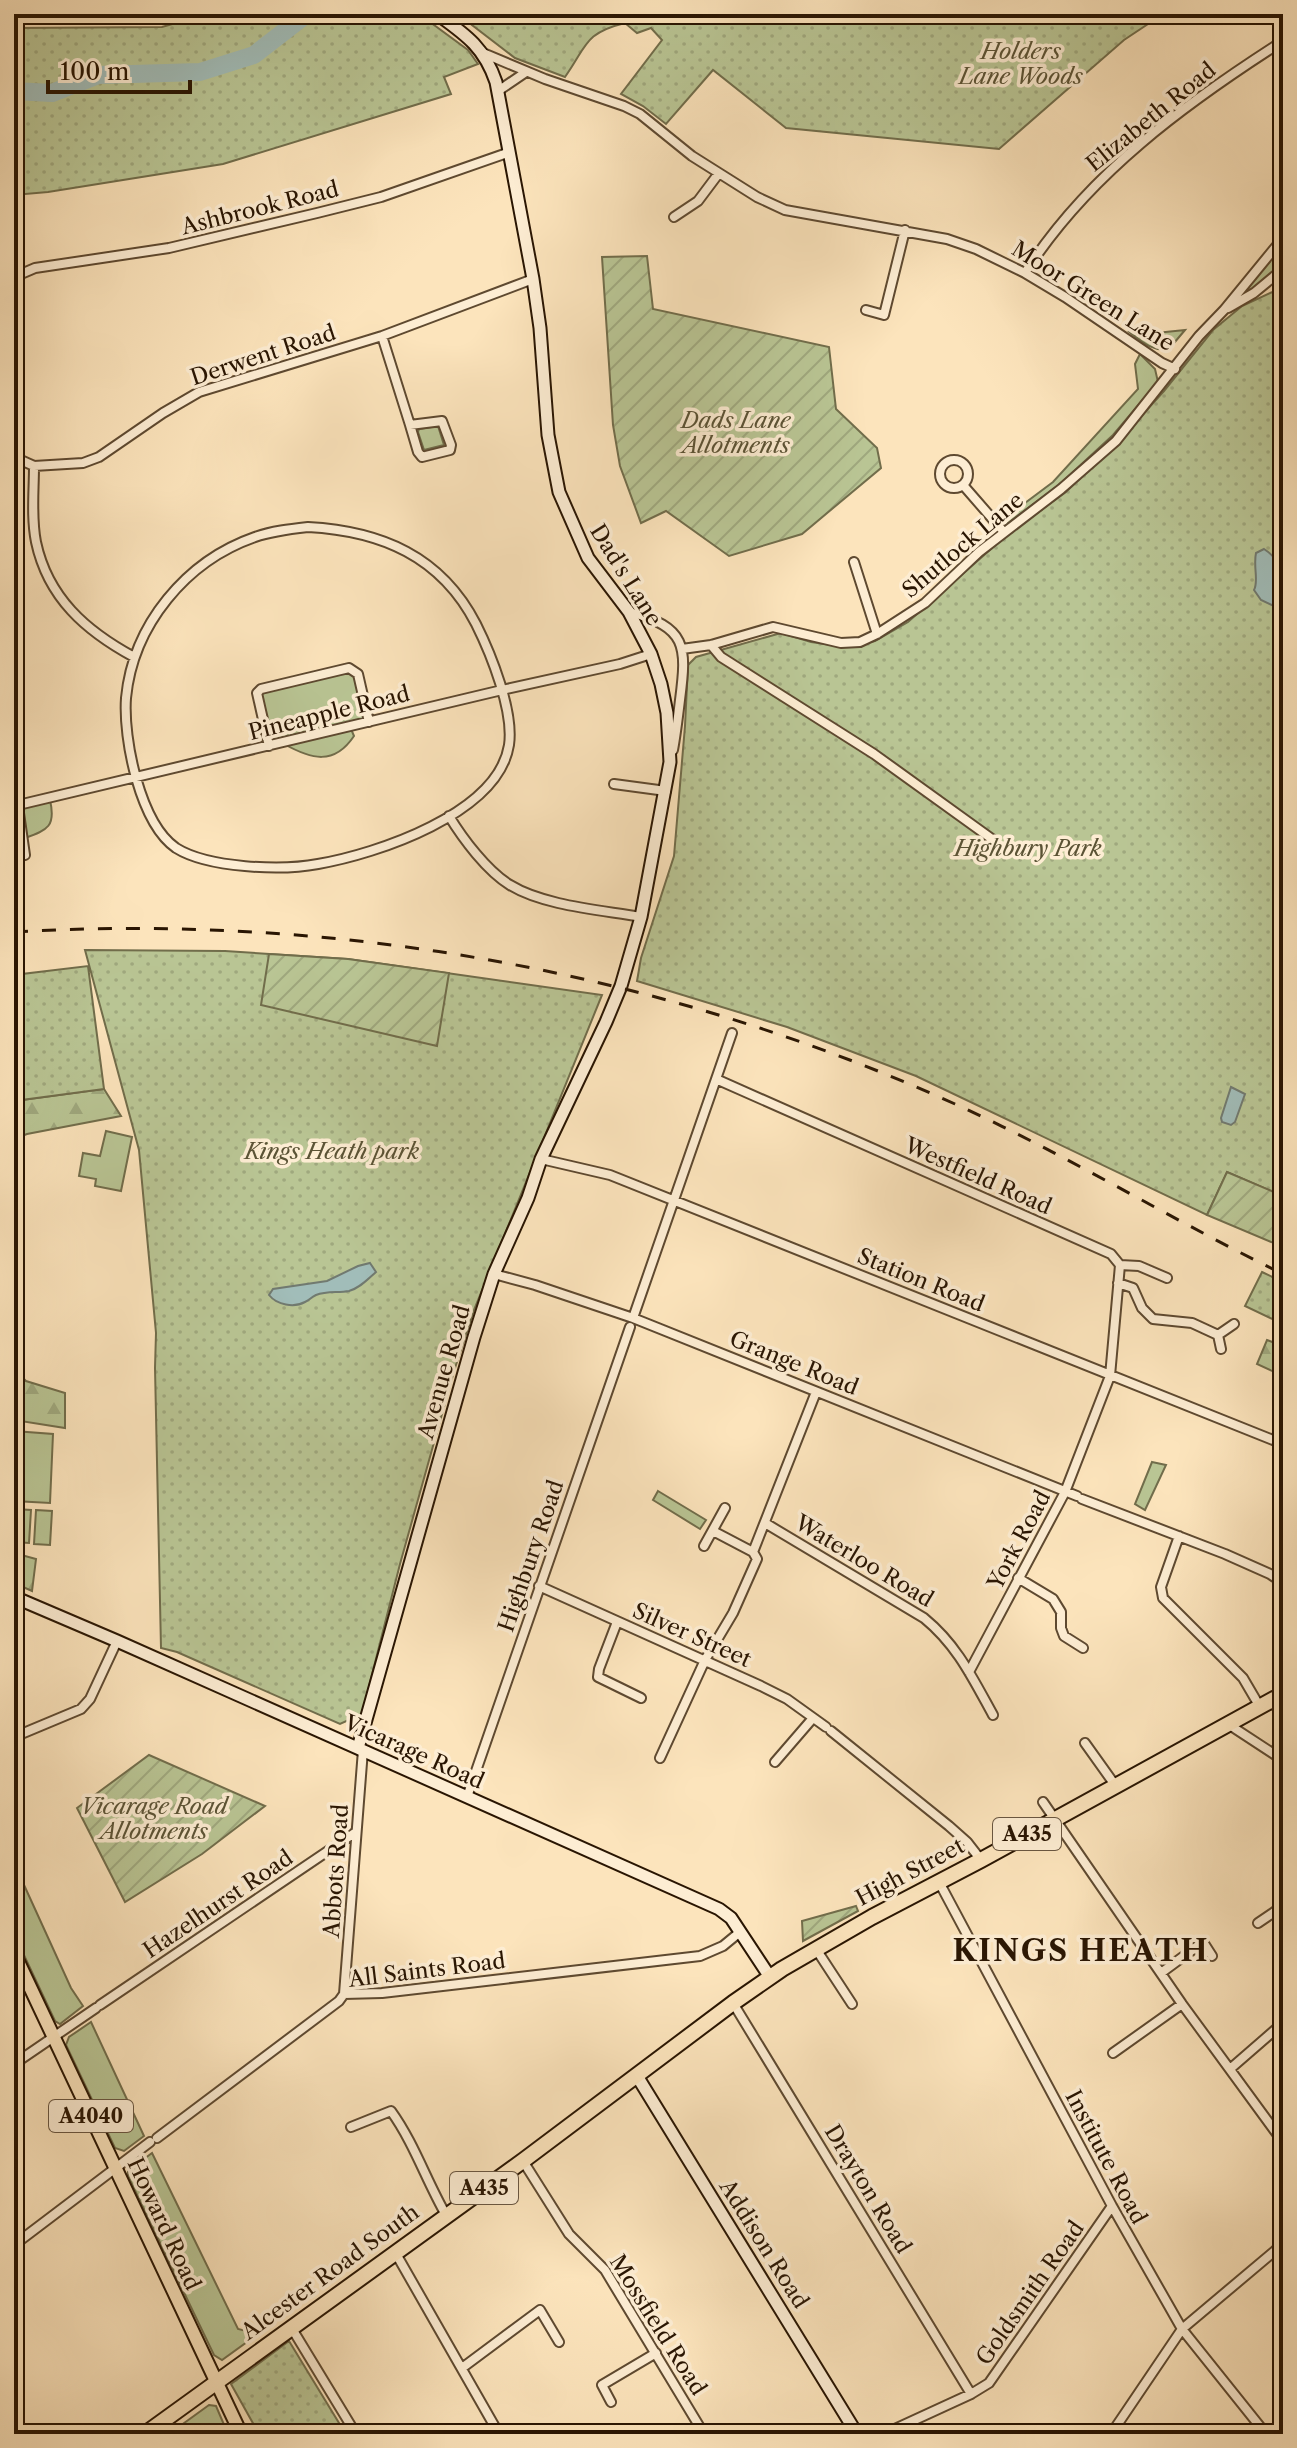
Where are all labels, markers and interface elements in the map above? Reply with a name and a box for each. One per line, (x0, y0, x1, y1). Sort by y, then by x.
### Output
park label: Holders Lane Woods (957, 38, 1083, 90)
scale bar (48, 44, 190, 94)
text: 100 m (60, 57, 129, 86)
street label: Elizabeth Road (1081, 57, 1221, 177)
street label: Ashbrook Road (177, 175, 342, 241)
street label: Moor Green Lane (1007, 235, 1179, 357)
street label: Derwent Road (187, 319, 339, 391)
park label: Dads Lane Allotments (679, 407, 792, 459)
street label: Shutlock Lane (897, 486, 1029, 604)
street label: Dad's Lane (584, 519, 668, 631)
street label: Pineapple Road (246, 680, 412, 746)
park label: Highbury Park (952, 835, 1102, 862)
street label: Westfield Road (899, 1131, 1056, 1221)
park label: Kings Heath park (243, 1138, 420, 1165)
street label: Station Road (854, 1242, 988, 1318)
street label: Avenue Road (412, 1302, 476, 1443)
street label: Grange Road (726, 1325, 862, 1401)
street label: Highbury Road (492, 1477, 570, 1635)
street label: York Road (981, 1486, 1056, 1595)
street label: Waterloo Road (789, 1509, 938, 1613)
street label: Silver Street (629, 1597, 756, 1673)
street label: Vicarage Road (339, 1709, 488, 1795)
park label: Vicarage Road Allotments (80, 1793, 229, 1845)
street label: Abbots Road (318, 1803, 354, 1940)
road number: A435 (993, 1818, 1061, 1850)
street label: High Street (851, 1832, 969, 1912)
street label: Hazelhurst Road (138, 1844, 298, 1964)
district label: KINGS HEATH (952, 1932, 1210, 1969)
street label: All Saints Road (346, 1947, 507, 1993)
street label: Institute Road (1059, 2085, 1153, 2229)
road number: A4040 (49, 2100, 133, 2132)
street label: Drayton Road (819, 2120, 917, 2258)
street label: Howard Road (122, 2153, 206, 2295)
road number: A435 (450, 2172, 518, 2204)
street label: Addison Road (713, 2174, 814, 2313)
street label: Alcester Road South (235, 2198, 424, 2346)
street label: Goldsmith Road (970, 2216, 1090, 2370)
street label: Mossfield Road (604, 2250, 712, 2400)

